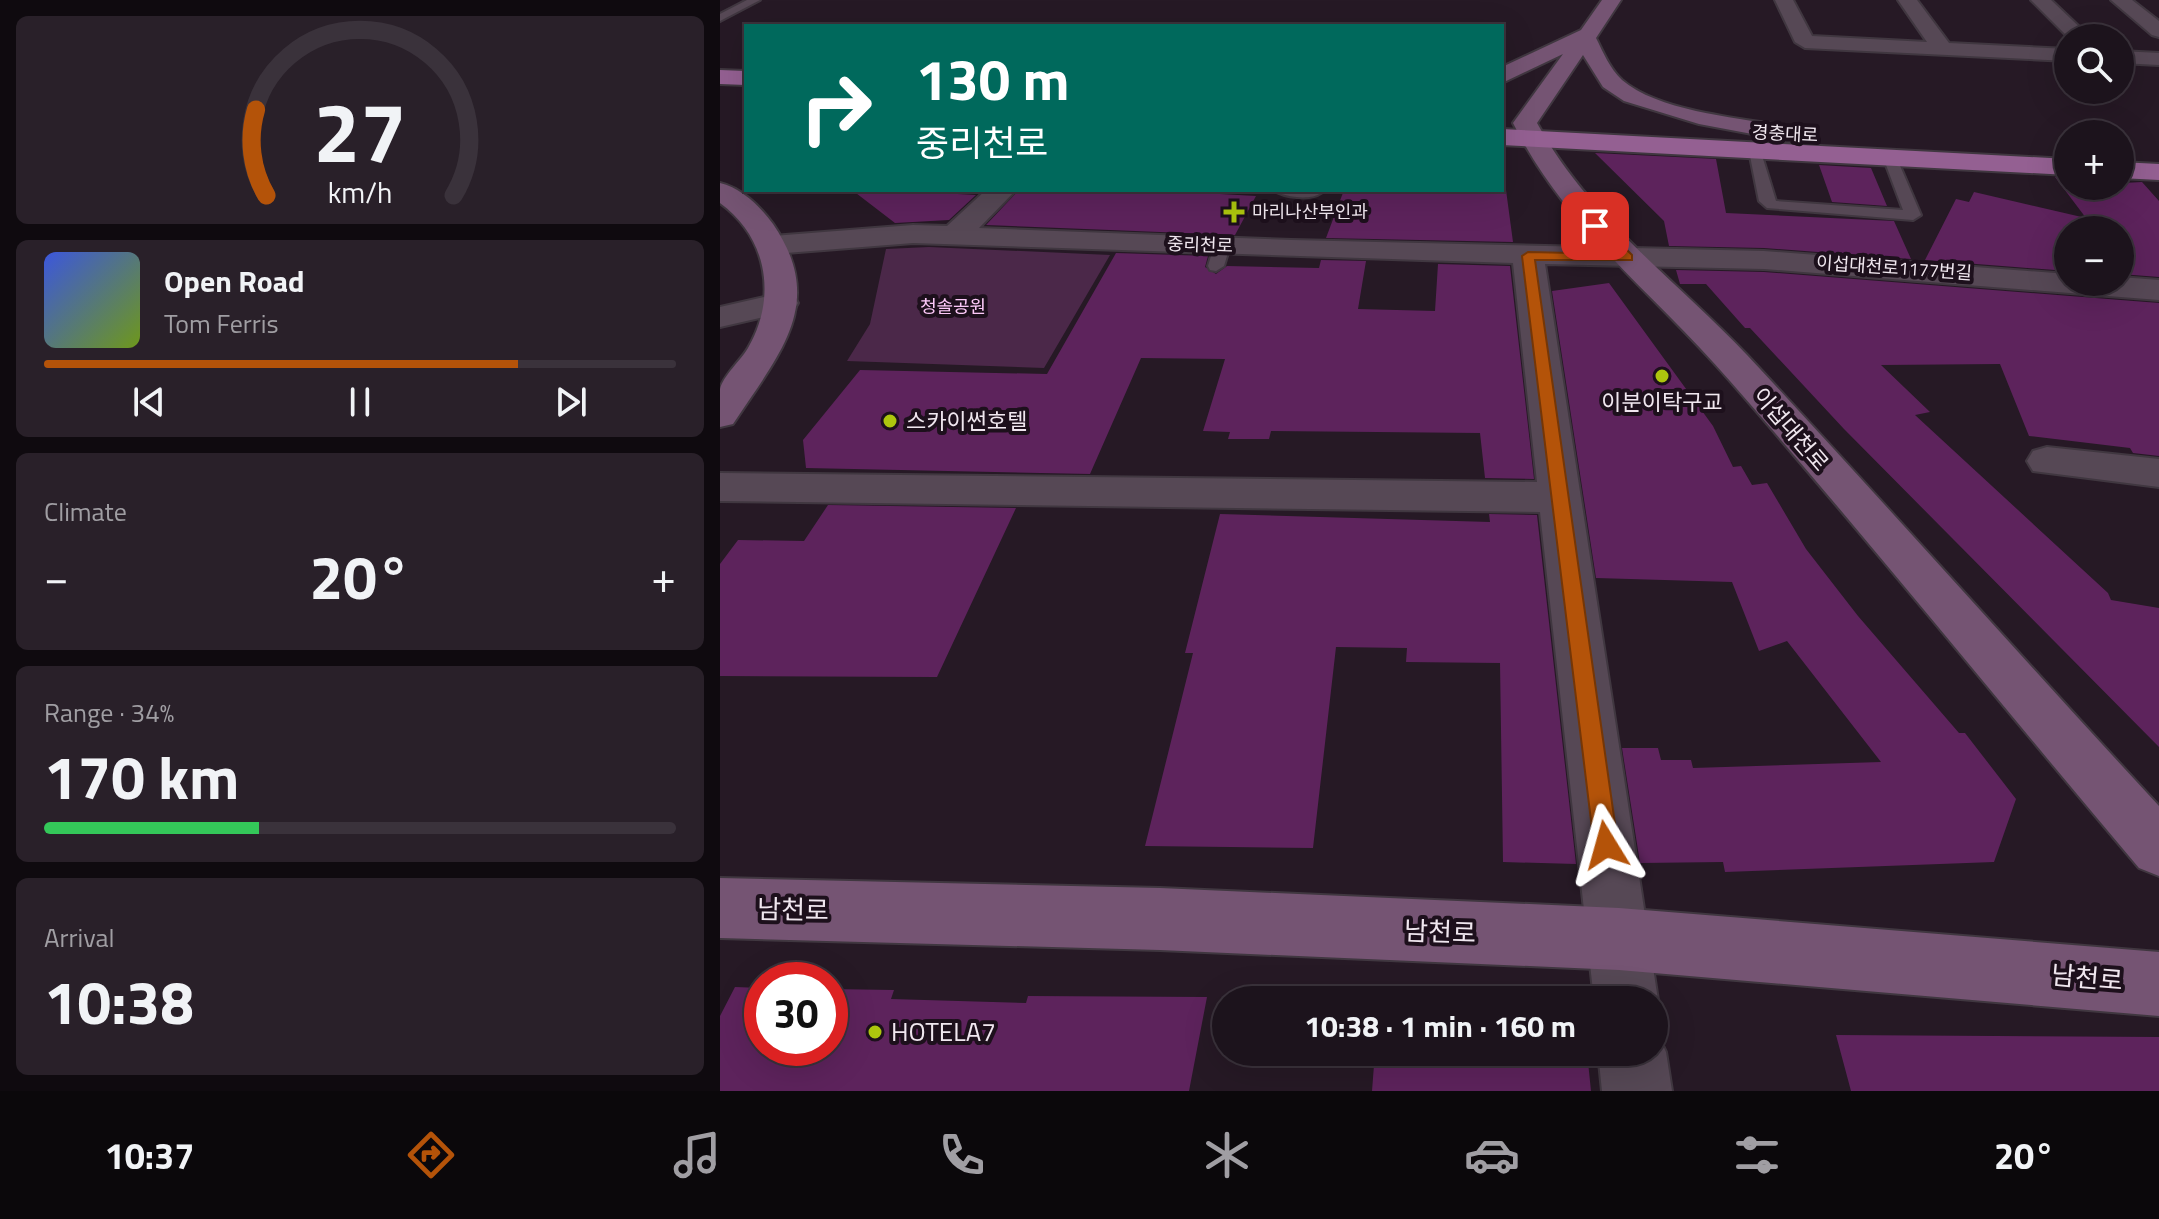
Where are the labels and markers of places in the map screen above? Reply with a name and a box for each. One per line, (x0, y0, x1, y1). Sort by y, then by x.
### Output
pin (1561, 192, 1629, 260)
place label: 마리나산부인과 (1252, 198, 1368, 225)
marker: 마리나산부인과 (1223, 201, 1245, 223)
marker: 이분이탁구교 (1653, 367, 1671, 385)
place label: 이분이탁구교 (1601, 385, 1723, 419)
place label: 스카이썬호텔 (906, 404, 1027, 438)
marker: 스카이썬호텔 (881, 412, 899, 430)
place label: HOTELA7 (891, 1012, 996, 1051)
marker: HOTELA7 (866, 1023, 884, 1041)

